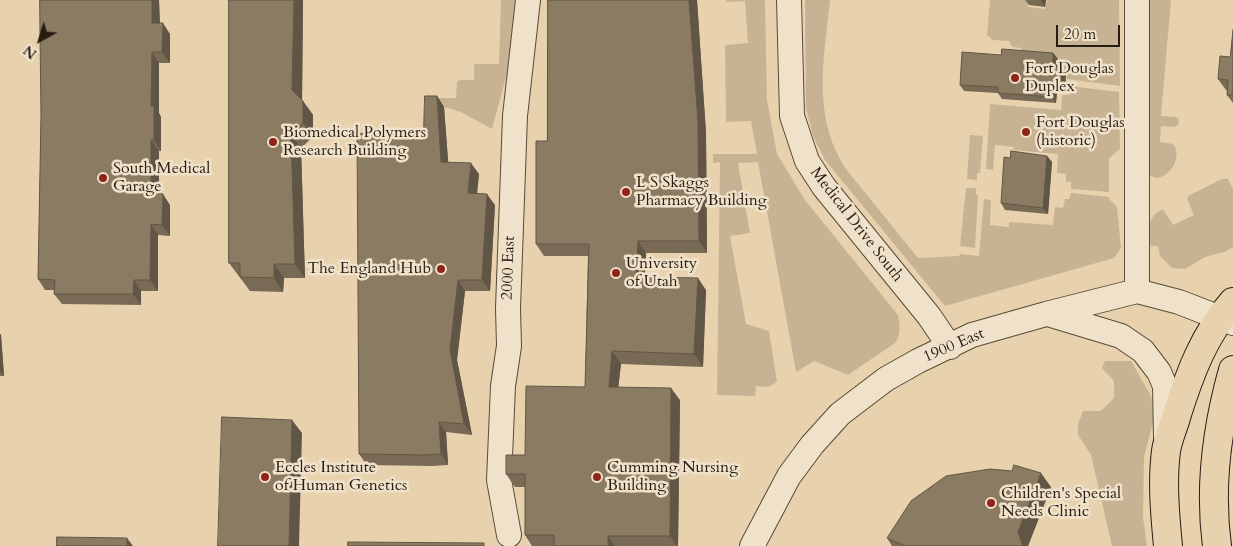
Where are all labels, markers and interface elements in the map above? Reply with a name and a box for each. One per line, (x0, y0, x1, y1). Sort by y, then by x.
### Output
north arrow (15, 15, 65, 65)
scale bar (1058, 15, 1122, 47)
text: 20 m (1064, 24, 1096, 44)
text: N (20, 41, 41, 63)
place label: Fort Douglas Duplex (1025, 59, 1114, 97)
marker: Fort Douglas Duplex (1009, 72, 1021, 84)
place label: Fort Douglas (historic) (1036, 113, 1125, 151)
place label: Biomedical Polymers Research Building (283, 123, 426, 161)
marker: Fort Douglas (historic) (1020, 126, 1032, 138)
marker: Biomedical Polymers Research Building (267, 136, 279, 148)
place label: South Medical Garage (113, 159, 210, 197)
street label: Medical Drive South (805, 164, 907, 286)
marker: South Medical Garage (97, 172, 109, 184)
place label: L S Skaggs Pharmacy Building (636, 173, 767, 211)
marker: L S Skaggs Pharmacy Building (620, 186, 632, 198)
street label: 2000 East (498, 236, 520, 300)
place label: University of Utah (626, 254, 697, 292)
place label: The England Hub (307, 259, 431, 279)
marker: The England Hub (435, 263, 447, 275)
marker: University of Utah (610, 267, 622, 279)
street label: 1900 East (921, 325, 987, 367)
place label: Eccles Institute of Human Genetics (275, 458, 407, 496)
place label: Cumming Nursing Building (607, 458, 738, 496)
marker: Eccles Institute of Human Genetics (259, 471, 271, 483)
marker: Cumming Nursing Building (591, 471, 603, 483)
place label: Children's Special Needs Clinic (1001, 484, 1121, 522)
marker: Children's Special Needs Clinic (985, 497, 997, 509)

